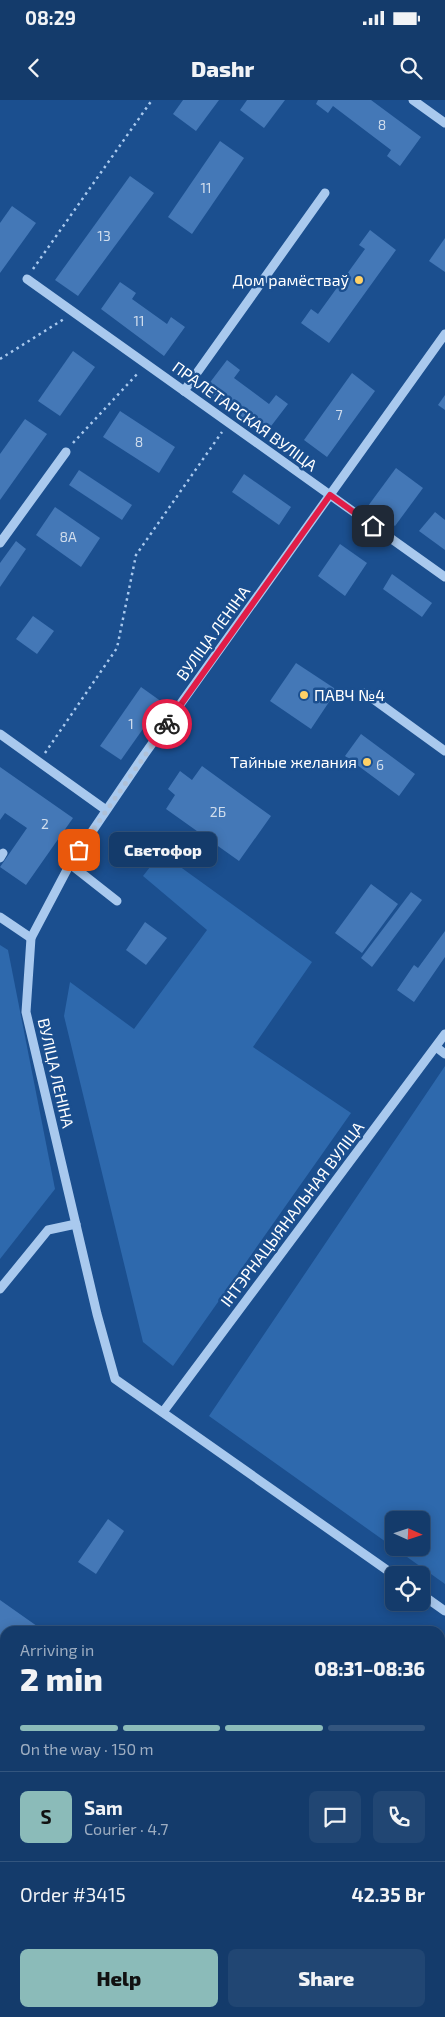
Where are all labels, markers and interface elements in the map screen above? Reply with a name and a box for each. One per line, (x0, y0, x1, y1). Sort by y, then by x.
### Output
text: 08:29 (25, 6, 76, 29)
icon: back (20, 54, 48, 82)
icon: search (397, 54, 425, 82)
text: Dashr (191, 55, 254, 81)
house number: 8 (378, 116, 386, 133)
house number: 11 (200, 179, 212, 196)
house number: 13 (97, 227, 111, 244)
place label: Дом рамёстваў (233, 270, 349, 290)
marker: Дом рамёстваў (353, 274, 365, 286)
house number: 11 (133, 312, 145, 329)
street label: ПРАЛЕТАРСКАЯ ВУЛІЦА (169, 357, 321, 474)
house number: 7 (335, 406, 343, 423)
house number: 8 (135, 433, 143, 450)
pin (352, 505, 394, 547)
icon: home (359, 512, 387, 540)
house number: 8А (59, 528, 77, 545)
street label: ВУЛІЦА ЛЕНІНА (172, 582, 253, 684)
place label: ПАВЧ №4 (314, 685, 385, 704)
marker: ПАВЧ №4 (298, 689, 310, 701)
courier (142, 699, 192, 749)
icon: bike (153, 710, 181, 738)
house number: 1 (128, 715, 134, 732)
place label: Тайные желания (230, 752, 357, 771)
marker: Тайные желания (361, 756, 373, 768)
house number: 6 (376, 756, 384, 773)
house number: 2Б (210, 803, 226, 820)
house number: 2 (41, 815, 49, 832)
pin (58, 829, 100, 871)
callout: Светофор (109, 832, 216, 868)
icon: bag (65, 836, 93, 864)
text: Светофор (124, 840, 202, 859)
street label: ВУЛІЦА ЛЕНІНА (35, 1016, 78, 1130)
street label: ІНТЭРНАЦЫЯНАЛЬНАЯ ВУЛІЦА (216, 1118, 367, 1310)
north arrow (385, 1511, 430, 1556)
map controls (385, 1511, 430, 1611)
button: locate (385, 1566, 430, 1611)
text: Arriving in (20, 1640, 94, 1659)
text: 08:31–08:36 (314, 1657, 425, 1680)
text: 2 min (20, 1659, 103, 1697)
text: On the way · 150 m (20, 1739, 154, 1758)
button: chat (309, 1791, 361, 1843)
button: phone (373, 1791, 425, 1843)
text: Sam (84, 1796, 123, 1819)
text: S (40, 1805, 52, 1828)
text: Courier · 4.7 (84, 1819, 168, 1838)
text: Order #3415 (20, 1883, 126, 1906)
text: 42.35 Br (352, 1883, 425, 1906)
button: Help (20, 1949, 218, 2007)
button: Share (228, 1949, 425, 2007)

